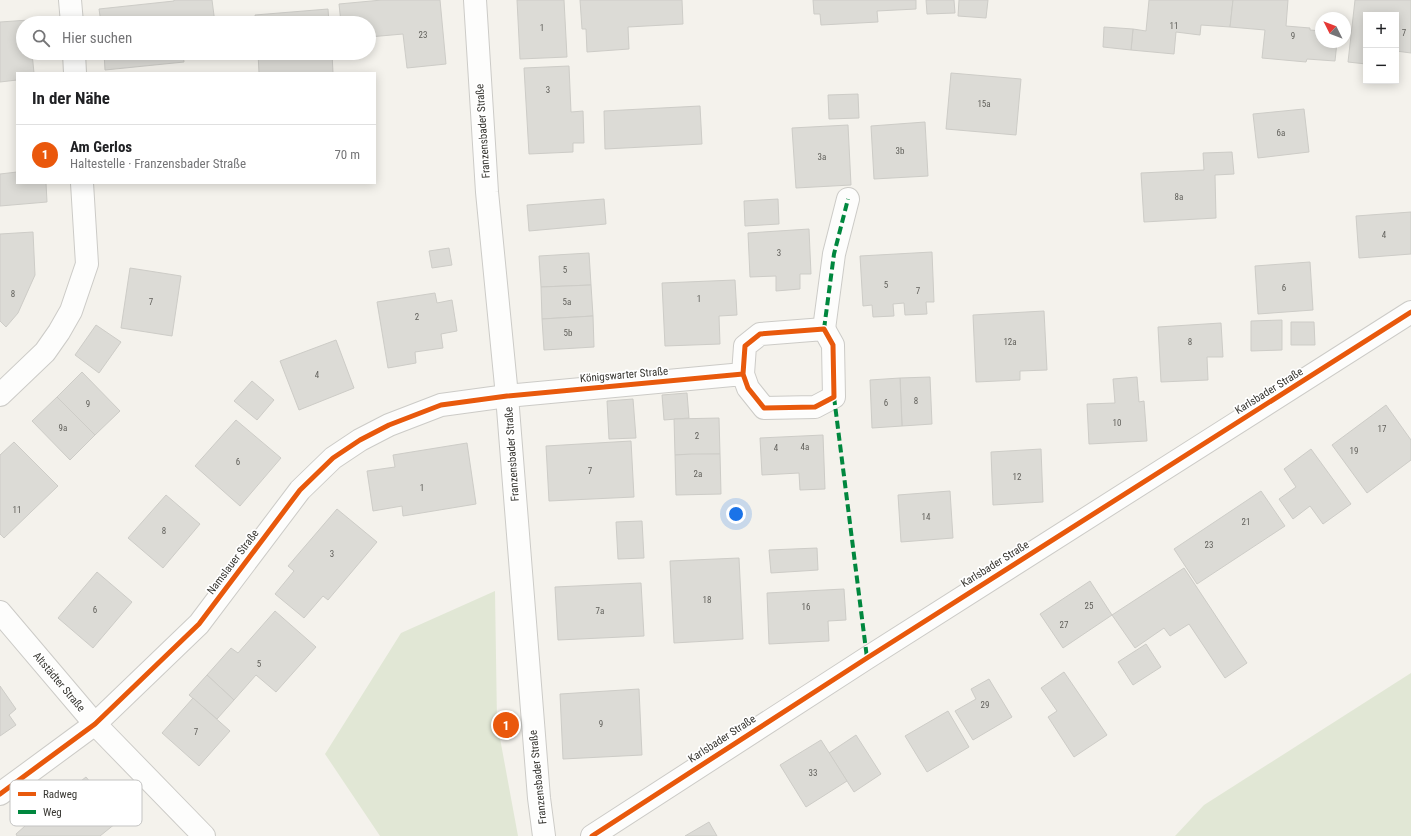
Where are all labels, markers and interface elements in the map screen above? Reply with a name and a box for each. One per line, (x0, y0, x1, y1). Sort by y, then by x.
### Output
north arrow (1315, 12, 1351, 48)
map controls (1363, 12, 1399, 84)
button: + (1363, 12, 1399, 48)
search box (16, 16, 376, 60)
house number: 11 (1170, 21, 1178, 31)
house number: 1 (540, 23, 544, 33)
icon: search (30, 27, 52, 49)
house number: 7 (1402, 28, 1407, 38)
text: Hier suchen (62, 29, 132, 47)
house number: 23 (419, 30, 427, 40)
house number: 9 (1291, 31, 1295, 41)
button: − (1363, 48, 1399, 84)
street label: Franzensbader Straße (473, 83, 493, 179)
house number: 3 (546, 85, 550, 95)
text: In der Nähe (32, 88, 110, 108)
house number: 15a (977, 99, 991, 109)
house number: 6a (1277, 128, 1285, 138)
text: Am Gerlos (70, 138, 132, 156)
house number: 3b (896, 146, 905, 156)
text: 1 (42, 147, 48, 162)
text: 70 m (334, 147, 360, 162)
house number: 3a (818, 152, 826, 162)
text: Haltestelle · Franzensbader Straße (70, 156, 246, 171)
house number: 8a (1175, 192, 1183, 202)
house number: 4 (1382, 230, 1387, 240)
house number: 3 (777, 248, 781, 258)
house number: 5 (563, 265, 568, 275)
house number: 5 (884, 280, 889, 290)
house number: 6 (1282, 283, 1286, 293)
house number: 7 (916, 286, 921, 296)
house number: 8 (11, 289, 15, 299)
house number: 1 (697, 294, 701, 304)
house number: 7 (149, 297, 154, 307)
house number: 5a (563, 297, 571, 307)
house number: 2 (415, 312, 420, 322)
house number: 5b (564, 328, 573, 338)
house number: 12a (1003, 337, 1017, 347)
house number: 8 (1188, 337, 1192, 347)
street label: Königswarter Straße (579, 365, 669, 385)
street label: Karlsbader Straße (1233, 365, 1305, 417)
house number: 4 (315, 370, 320, 380)
house number: 8 (914, 396, 918, 406)
house number: 6 (884, 398, 888, 408)
house number: 9 (86, 399, 90, 409)
street label: Franzensbader Straße (502, 406, 522, 502)
house number: 10 (1113, 418, 1121, 428)
house number: 9a (59, 423, 67, 433)
house number: 17 (1378, 424, 1387, 434)
house number: 2 (695, 431, 700, 441)
house number: 4a (801, 442, 809, 452)
house number: 4 (774, 443, 779, 453)
house number: 19 (1350, 446, 1358, 456)
house number: 6 (236, 457, 240, 467)
house number: 7 (588, 466, 593, 476)
house number: 2a (694, 469, 702, 479)
house number: 12 (1013, 472, 1022, 482)
house number: 1 (420, 483, 424, 493)
your location (726, 504, 746, 524)
house number: 11 (13, 505, 21, 515)
house number: 14 (922, 512, 931, 522)
house number: 21 (1242, 517, 1250, 527)
house number: 8 (162, 526, 166, 536)
street label: Namslauer Straße (204, 527, 262, 597)
street label: Karlsbader Straße (959, 538, 1031, 590)
house number: 23 (1205, 540, 1213, 550)
house number: 3 (330, 549, 334, 559)
house number: 18 (703, 595, 711, 605)
house number: 25 (1085, 601, 1094, 611)
house number: 16 (802, 602, 810, 612)
house number: 6 (93, 605, 97, 615)
house number: 7a (596, 606, 604, 616)
house number: 27 (1060, 620, 1069, 630)
street label: Altstädter Straße (30, 650, 88, 714)
house number: 5 (257, 659, 262, 669)
house number: 29 (981, 700, 989, 710)
pin: 1 (493, 710, 519, 740)
street label: Karlsbader Straße (686, 712, 758, 766)
house number: 9 (599, 719, 603, 729)
house number: 7 (194, 727, 199, 737)
street label: Franzensbader Straße (527, 729, 549, 825)
house number: 33 (809, 768, 817, 778)
legend (10, 780, 142, 826)
text: Radweg (43, 788, 77, 801)
text: Weg (43, 806, 62, 819)

